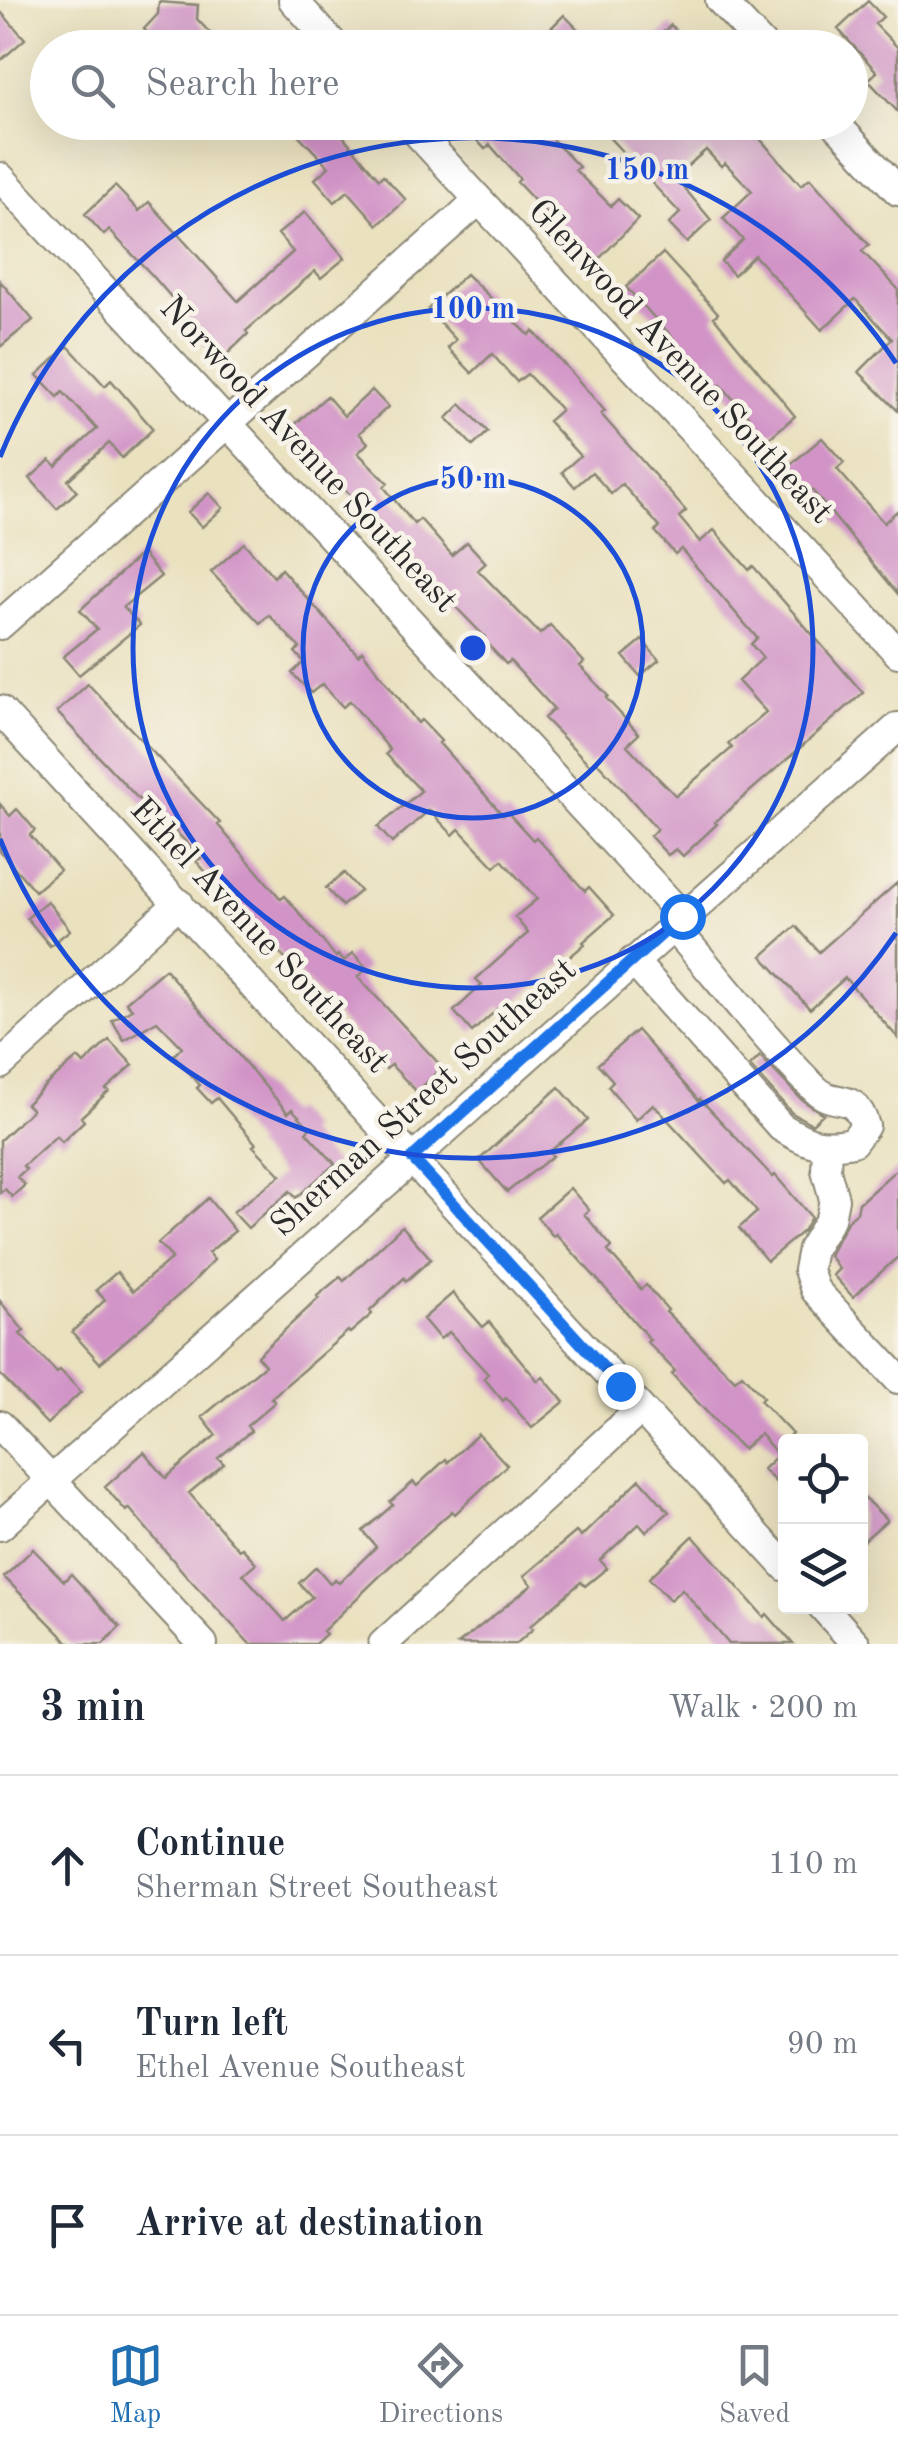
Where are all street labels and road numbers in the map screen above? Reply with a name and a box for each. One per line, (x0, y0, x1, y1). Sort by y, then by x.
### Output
street label: Glenwood Avenue Southeast (521, 193, 839, 531)
street label: Norwood Avenue Southeast (153, 290, 463, 620)
street label: Ethel Avenue Southeast (123, 792, 395, 1080)
street label: Sherman Street Southeast (265, 952, 583, 1244)

